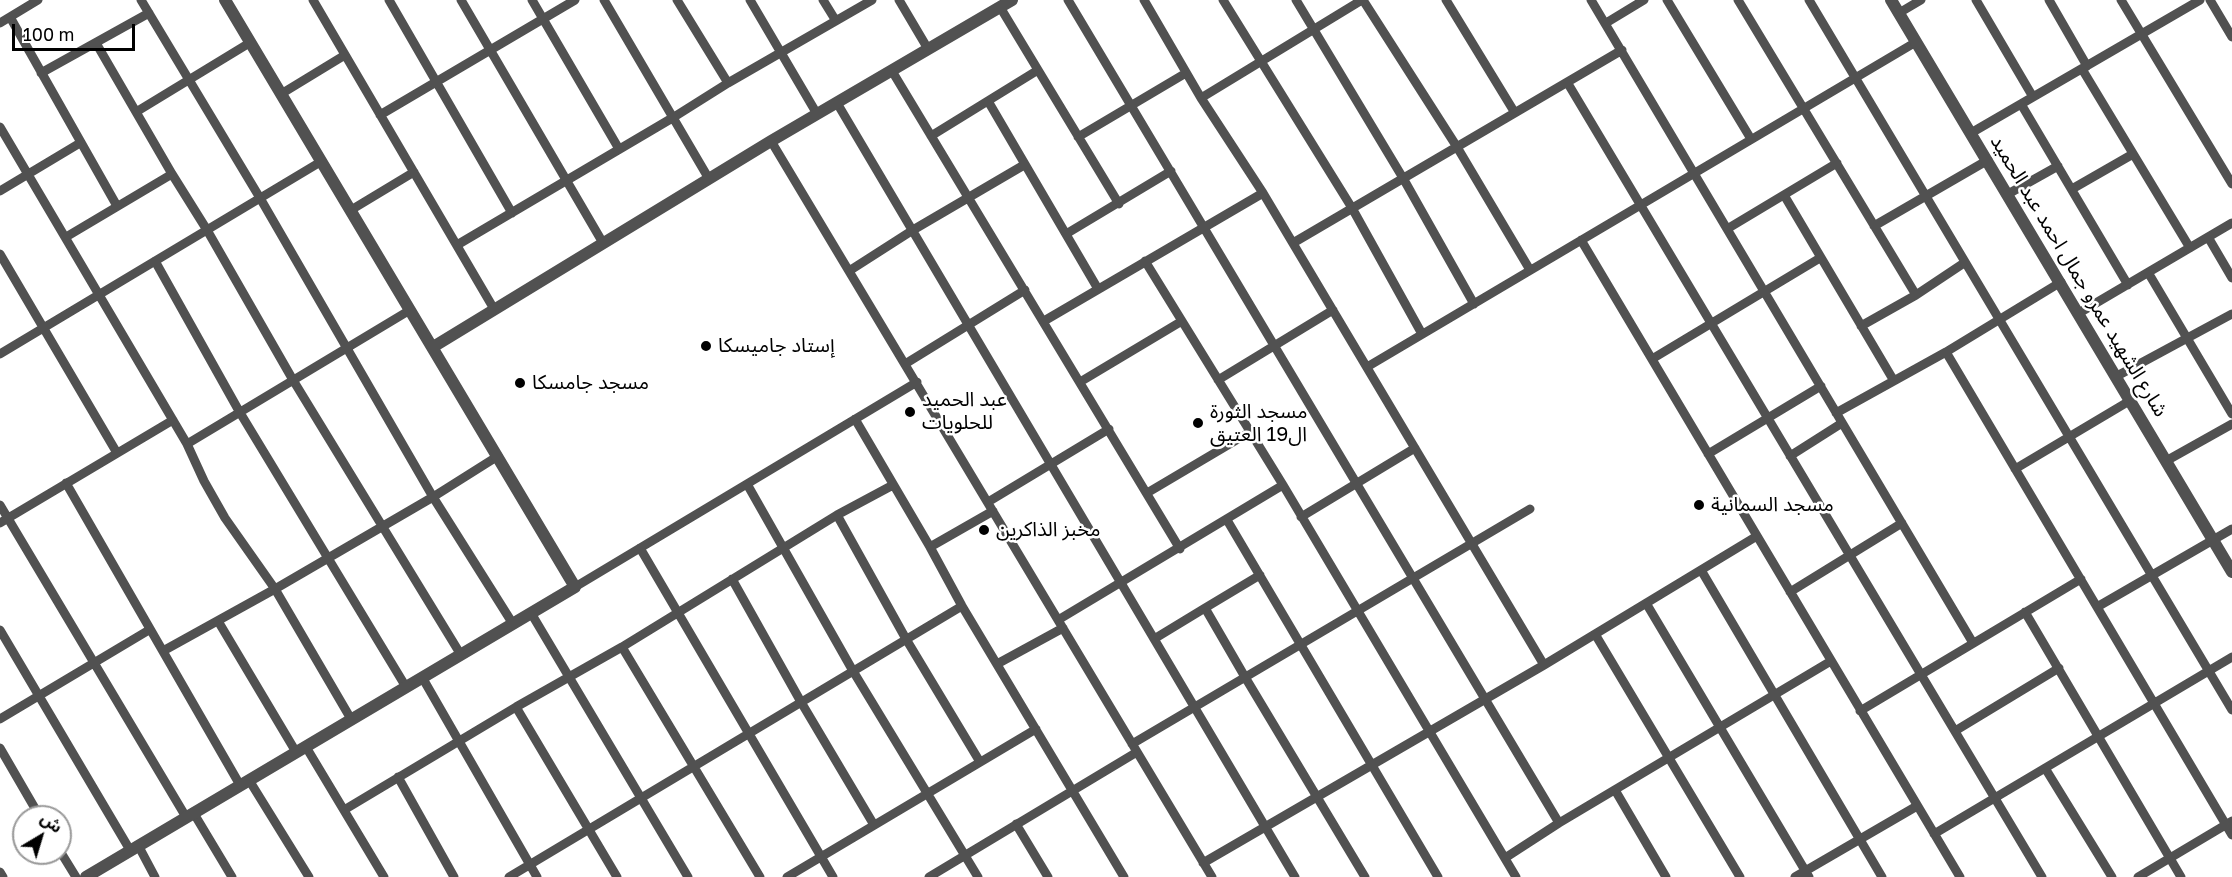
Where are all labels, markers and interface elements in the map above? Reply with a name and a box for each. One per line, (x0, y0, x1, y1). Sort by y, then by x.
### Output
scale bar (15, 12, 138, 50)
text: 100 m (23, 23, 74, 45)
street label: شارع الشهيد عمرو جمال احمد عبد الحميد (1985, 131, 2173, 421)
place label: إستاد جاميسكا (718, 334, 835, 358)
marker: إستاد جاميسكا (699, 339, 713, 353)
place label: مسجد جامسكا (532, 371, 649, 395)
marker: مسجد جامسكا (513, 376, 527, 390)
place label: عبد الحميد للحلويات (922, 388, 1007, 435)
place label: مسجد الثورة ال19 العتيق (1210, 400, 1307, 447)
marker: عبد الحميد للحلويات (903, 405, 917, 419)
marker: مسجد الثورة ال19 العتيق (1191, 416, 1205, 430)
place label: مسجد السمانية (1711, 493, 1834, 517)
marker: مسجد السمانية (1692, 498, 1706, 512)
place label: مخبز الذاكرين (996, 518, 1101, 542)
marker: مخبز الذاكرين (977, 523, 991, 537)
north arrow (12, 805, 72, 865)
text: ش (37, 808, 67, 837)

